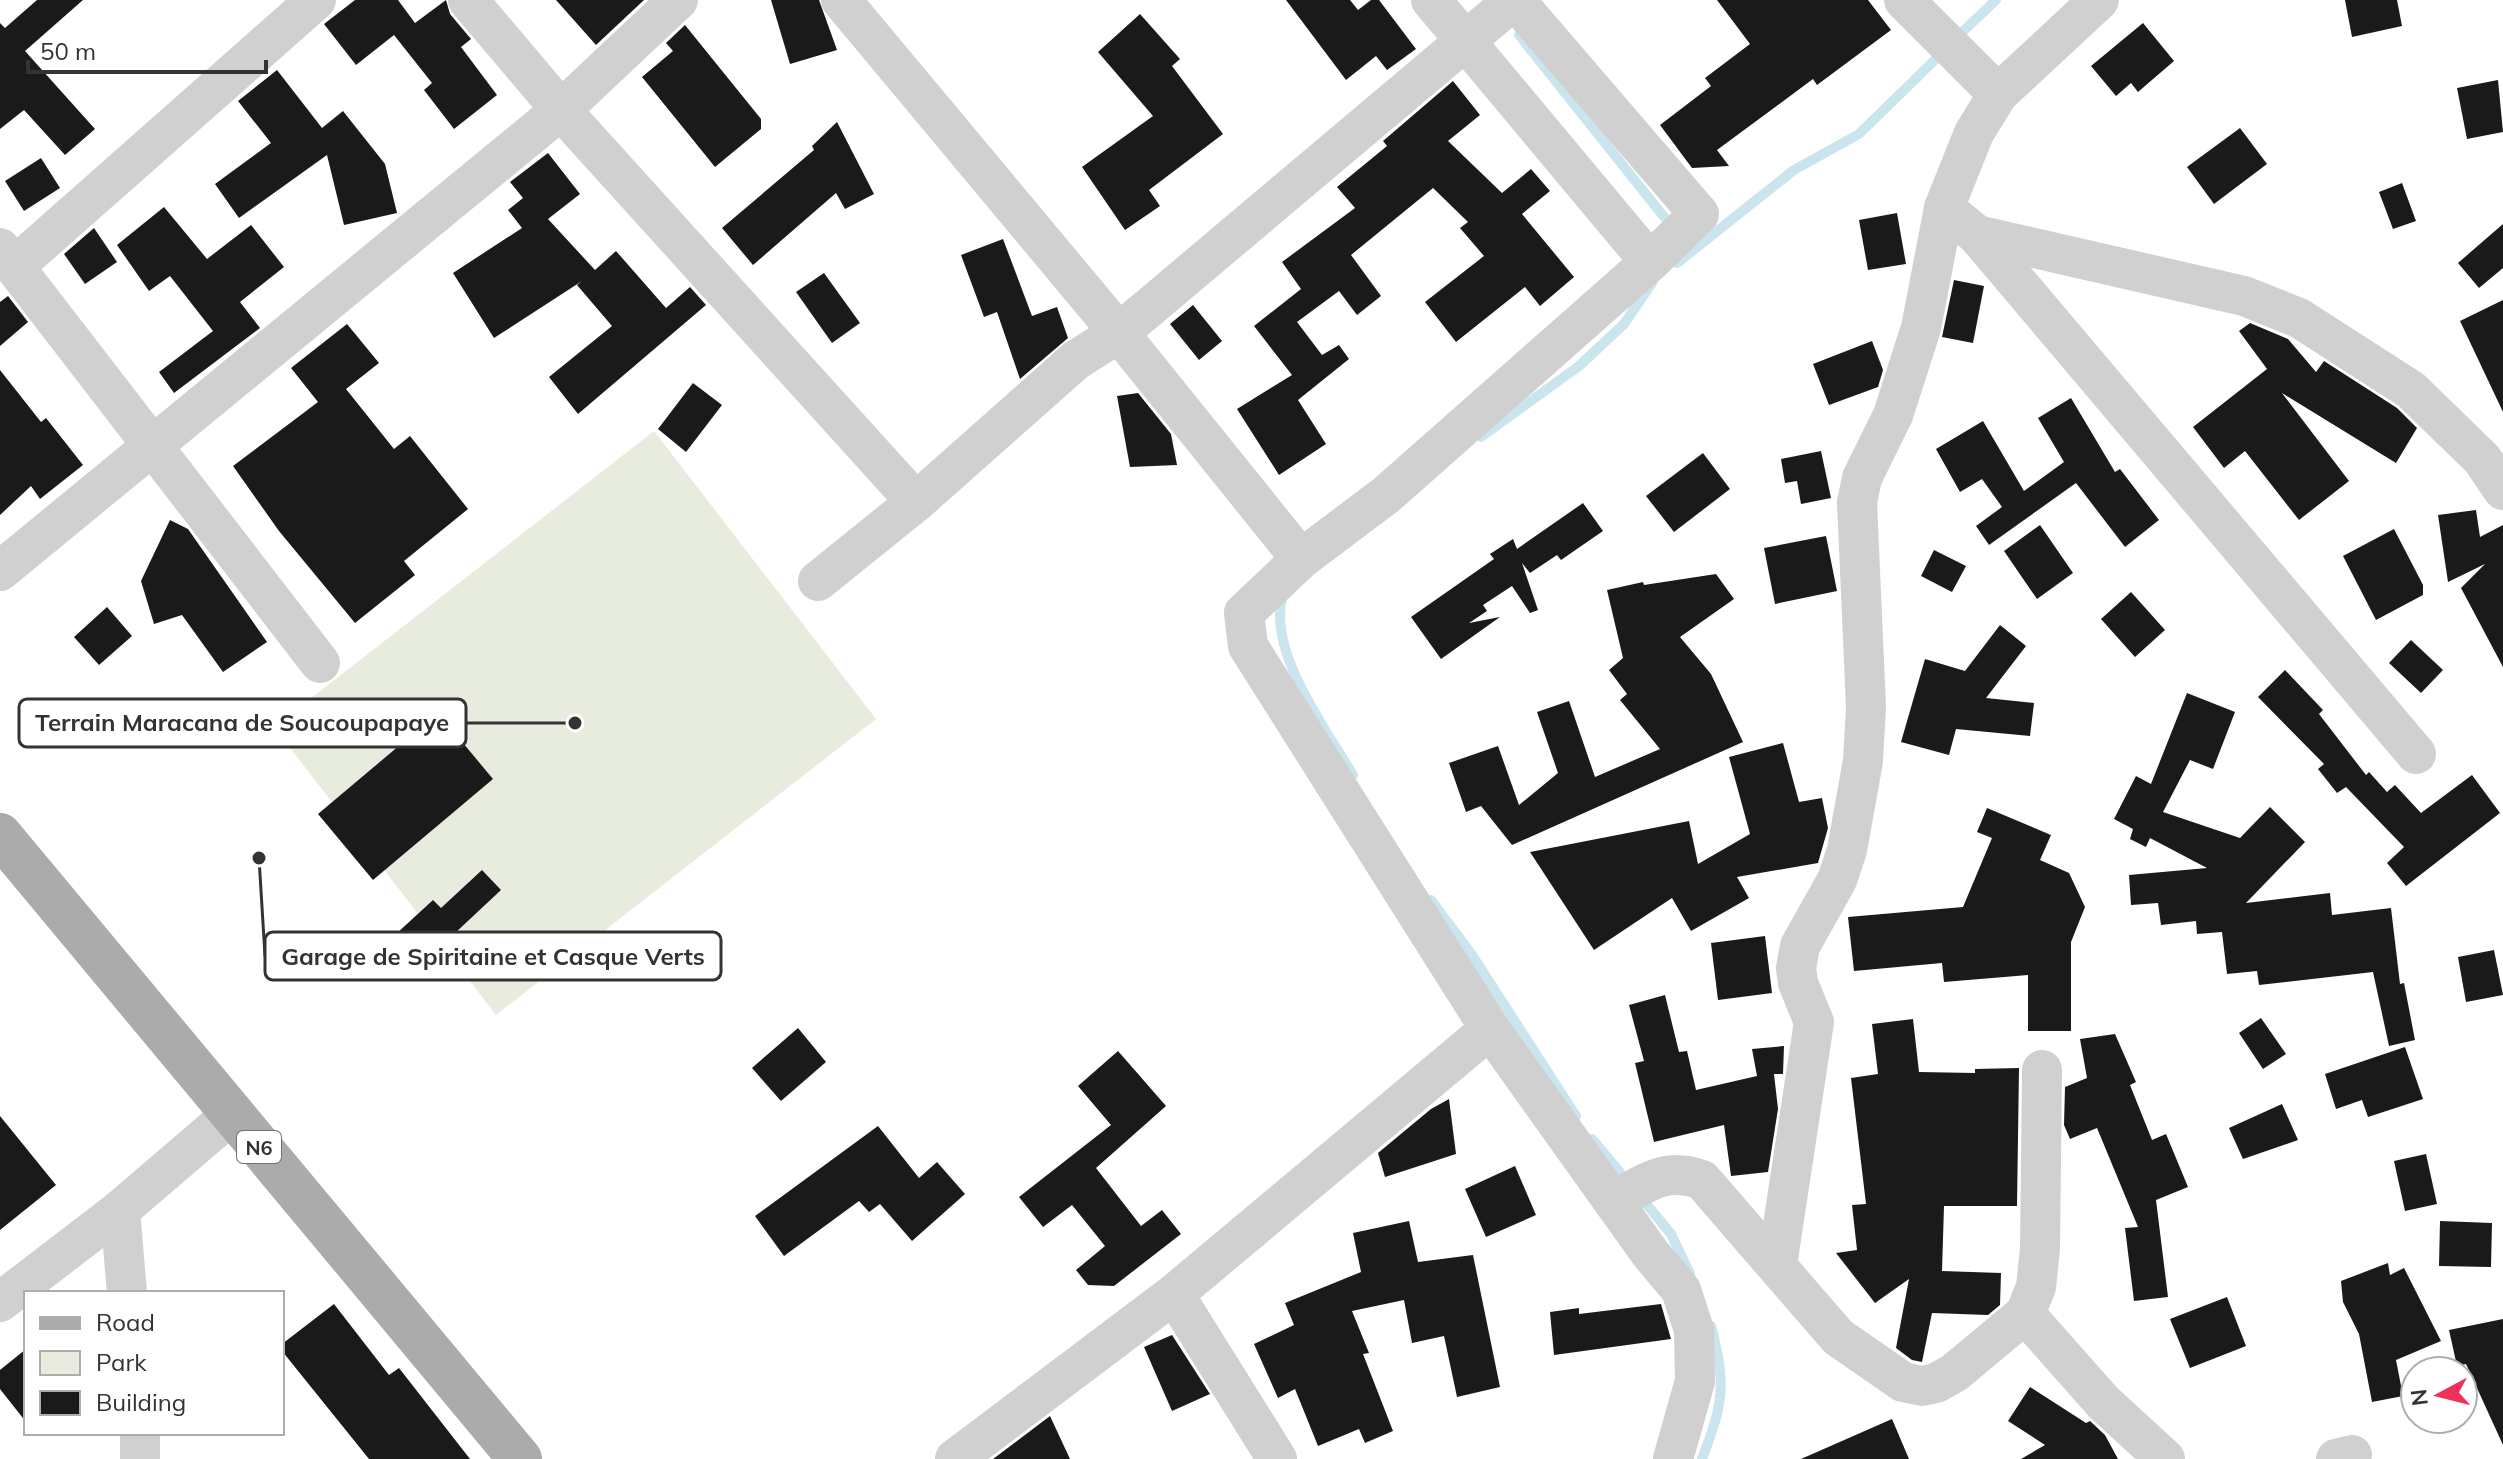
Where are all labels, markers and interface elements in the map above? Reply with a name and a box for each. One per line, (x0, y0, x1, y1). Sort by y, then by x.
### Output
scale bar (28, 24, 266, 74)
text: 50 m (40, 36, 96, 66)
callout: Terrain Maracana de Soucoupapaye (19, 699, 466, 747)
text: Terrain Maracana de Soucoupapaye (35, 707, 449, 737)
callout: Garage de Spiritaine et Casque Verts (265, 932, 721, 980)
text: Garage de Spiritaine et Casque Verts (281, 941, 705, 971)
road number: N6 (237, 1131, 281, 1163)
legend (24, 1291, 284, 1435)
text: Road (96, 1307, 155, 1337)
text: Park (96, 1347, 147, 1377)
north arrow (2399, 1355, 2479, 1435)
text: Building (96, 1387, 186, 1417)
text: N (2404, 1387, 2434, 1407)

